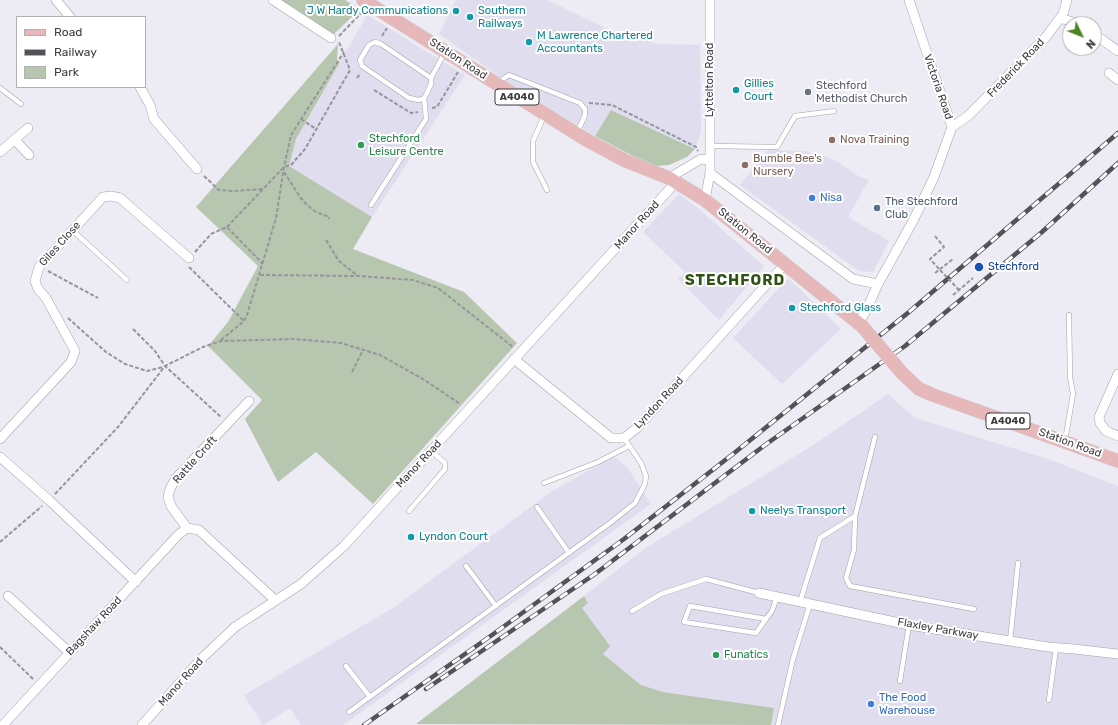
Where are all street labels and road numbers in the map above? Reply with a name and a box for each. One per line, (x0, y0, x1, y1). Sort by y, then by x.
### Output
street label: Station Road (427, 36, 489, 82)
street label: Frederick Road (985, 36, 1047, 100)
street label: Lyttelton Road (703, 43, 717, 117)
street label: Victoria Road (921, 53, 955, 121)
road number: A4040 (495, 89, 539, 105)
street label: Manor Road (612, 198, 662, 252)
street label: Station Road (715, 205, 775, 257)
street label: Giles Close (37, 219, 83, 269)
street label: Lyndon Road (632, 374, 686, 432)
road number: A4040 (986, 413, 1030, 429)
street label: Station Road (1037, 426, 1103, 460)
street label: Rattle Croft (170, 433, 220, 487)
street label: Manor Road (393, 437, 445, 491)
street label: Bagshaw Road (63, 594, 125, 658)
street label: Flaxley Parkway (896, 615, 980, 643)
street label: Manor Road (156, 655, 206, 709)

